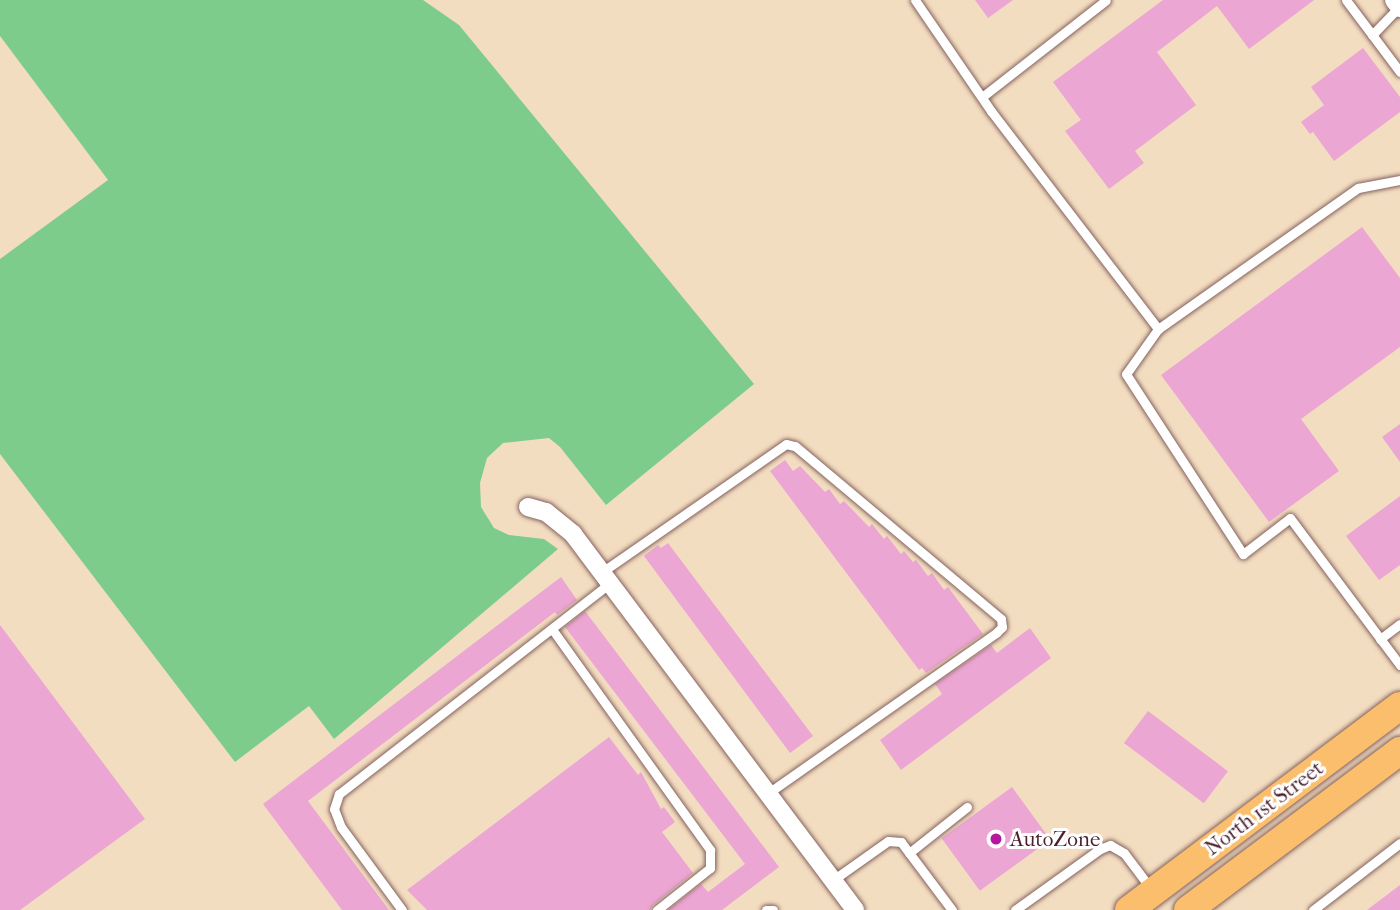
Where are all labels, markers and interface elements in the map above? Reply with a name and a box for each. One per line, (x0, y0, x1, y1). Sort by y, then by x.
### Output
street label: North 1st Street (1200, 755, 1328, 861)
place label: AutoZone (1010, 826, 1100, 852)
marker: AutoZone (988, 831, 1004, 847)

